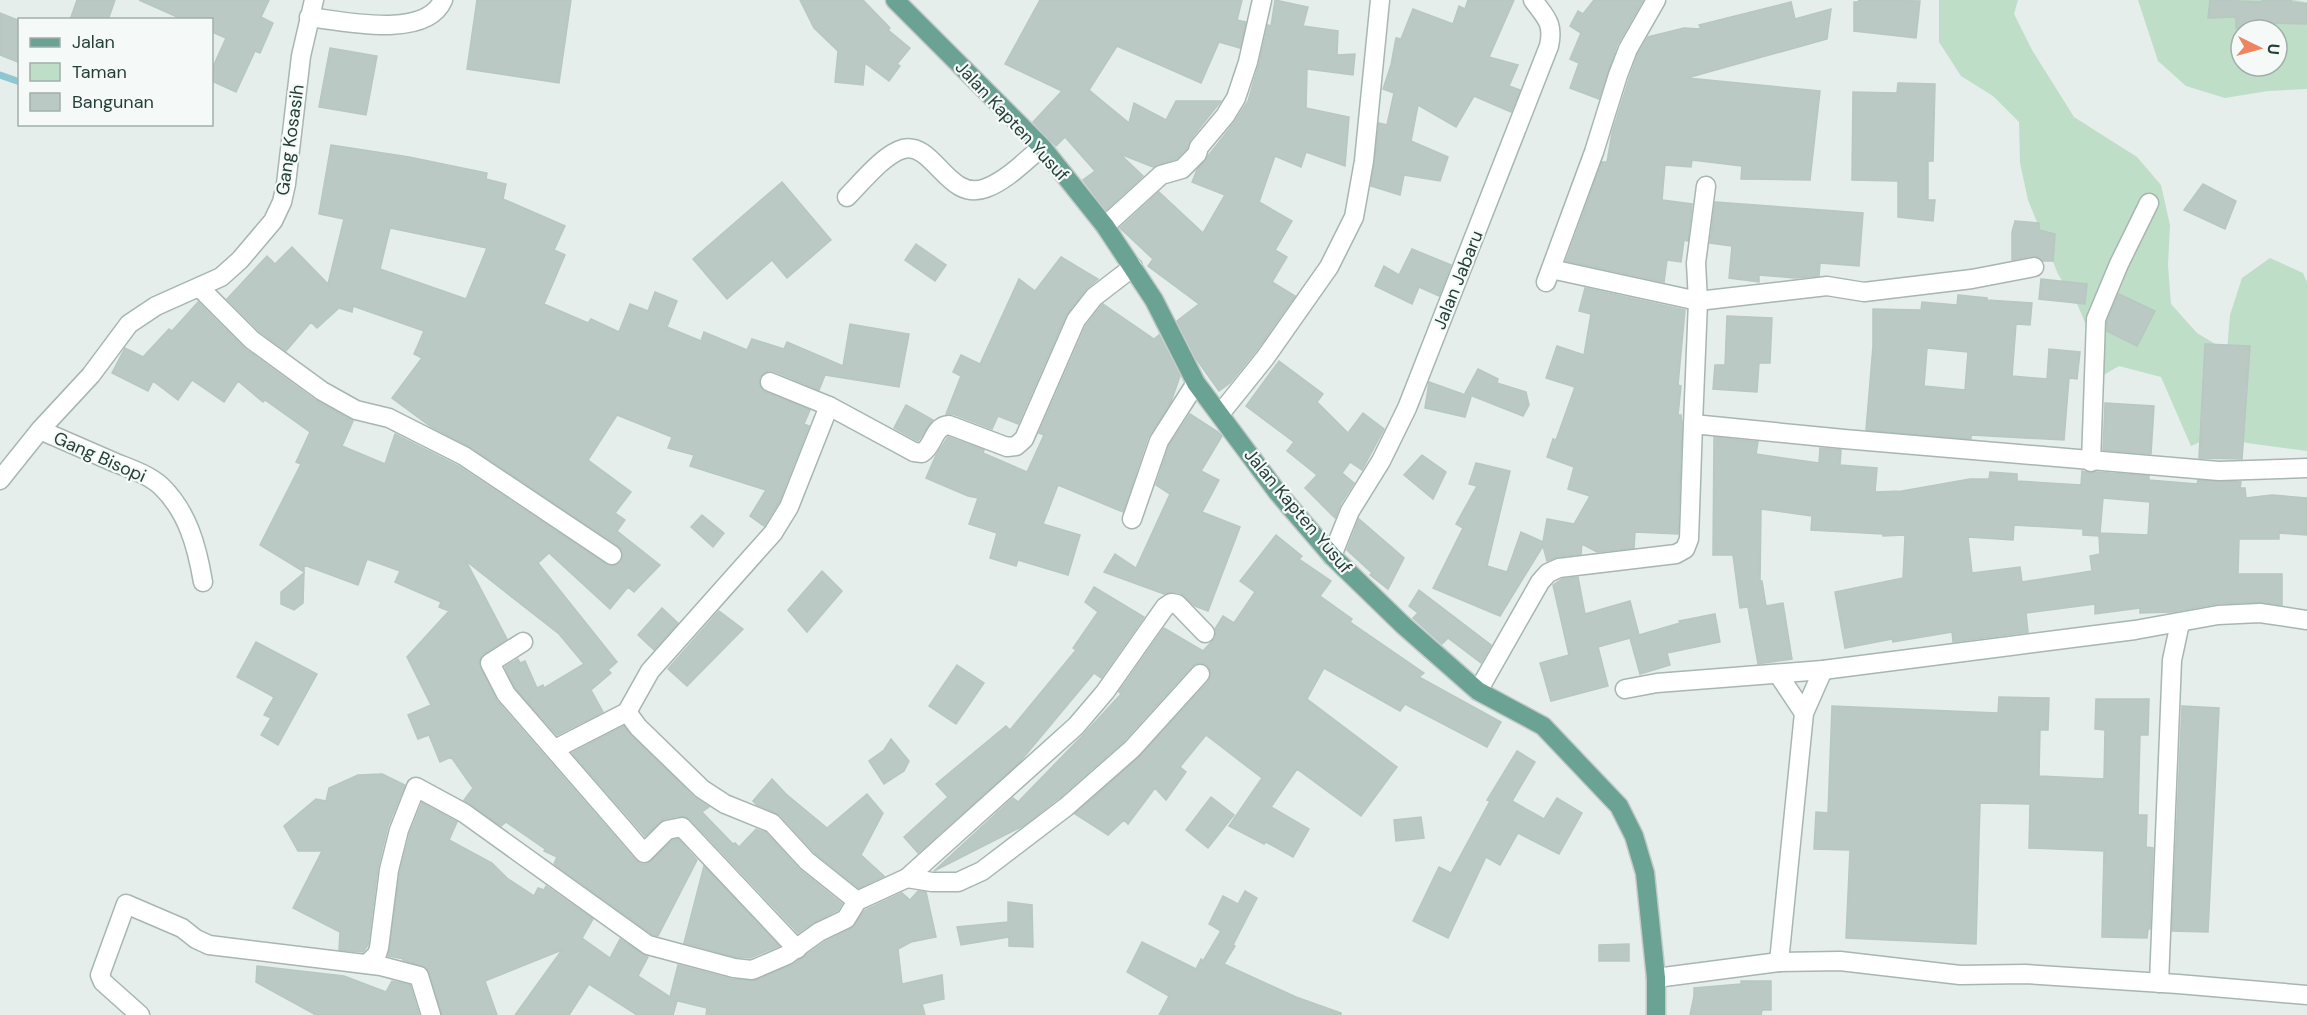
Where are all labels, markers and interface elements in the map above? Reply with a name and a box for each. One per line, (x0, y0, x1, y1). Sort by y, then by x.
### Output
legend (18, 18, 213, 126)
north arrow (2229, 18, 2289, 78)
text: Jalan (72, 30, 115, 54)
text: U (2263, 43, 2284, 56)
street label: Jalan Kapten Yusuf (950, 56, 1074, 186)
text: Taman (72, 60, 127, 84)
street label: Gang Kosasih (270, 83, 310, 197)
text: Bangunan (72, 90, 154, 114)
street label: Jalan Jabaru (1427, 227, 1489, 333)
street label: Gang Bisopi (50, 426, 150, 488)
street label: Jalan Kapten Yusuf (1239, 443, 1357, 579)

